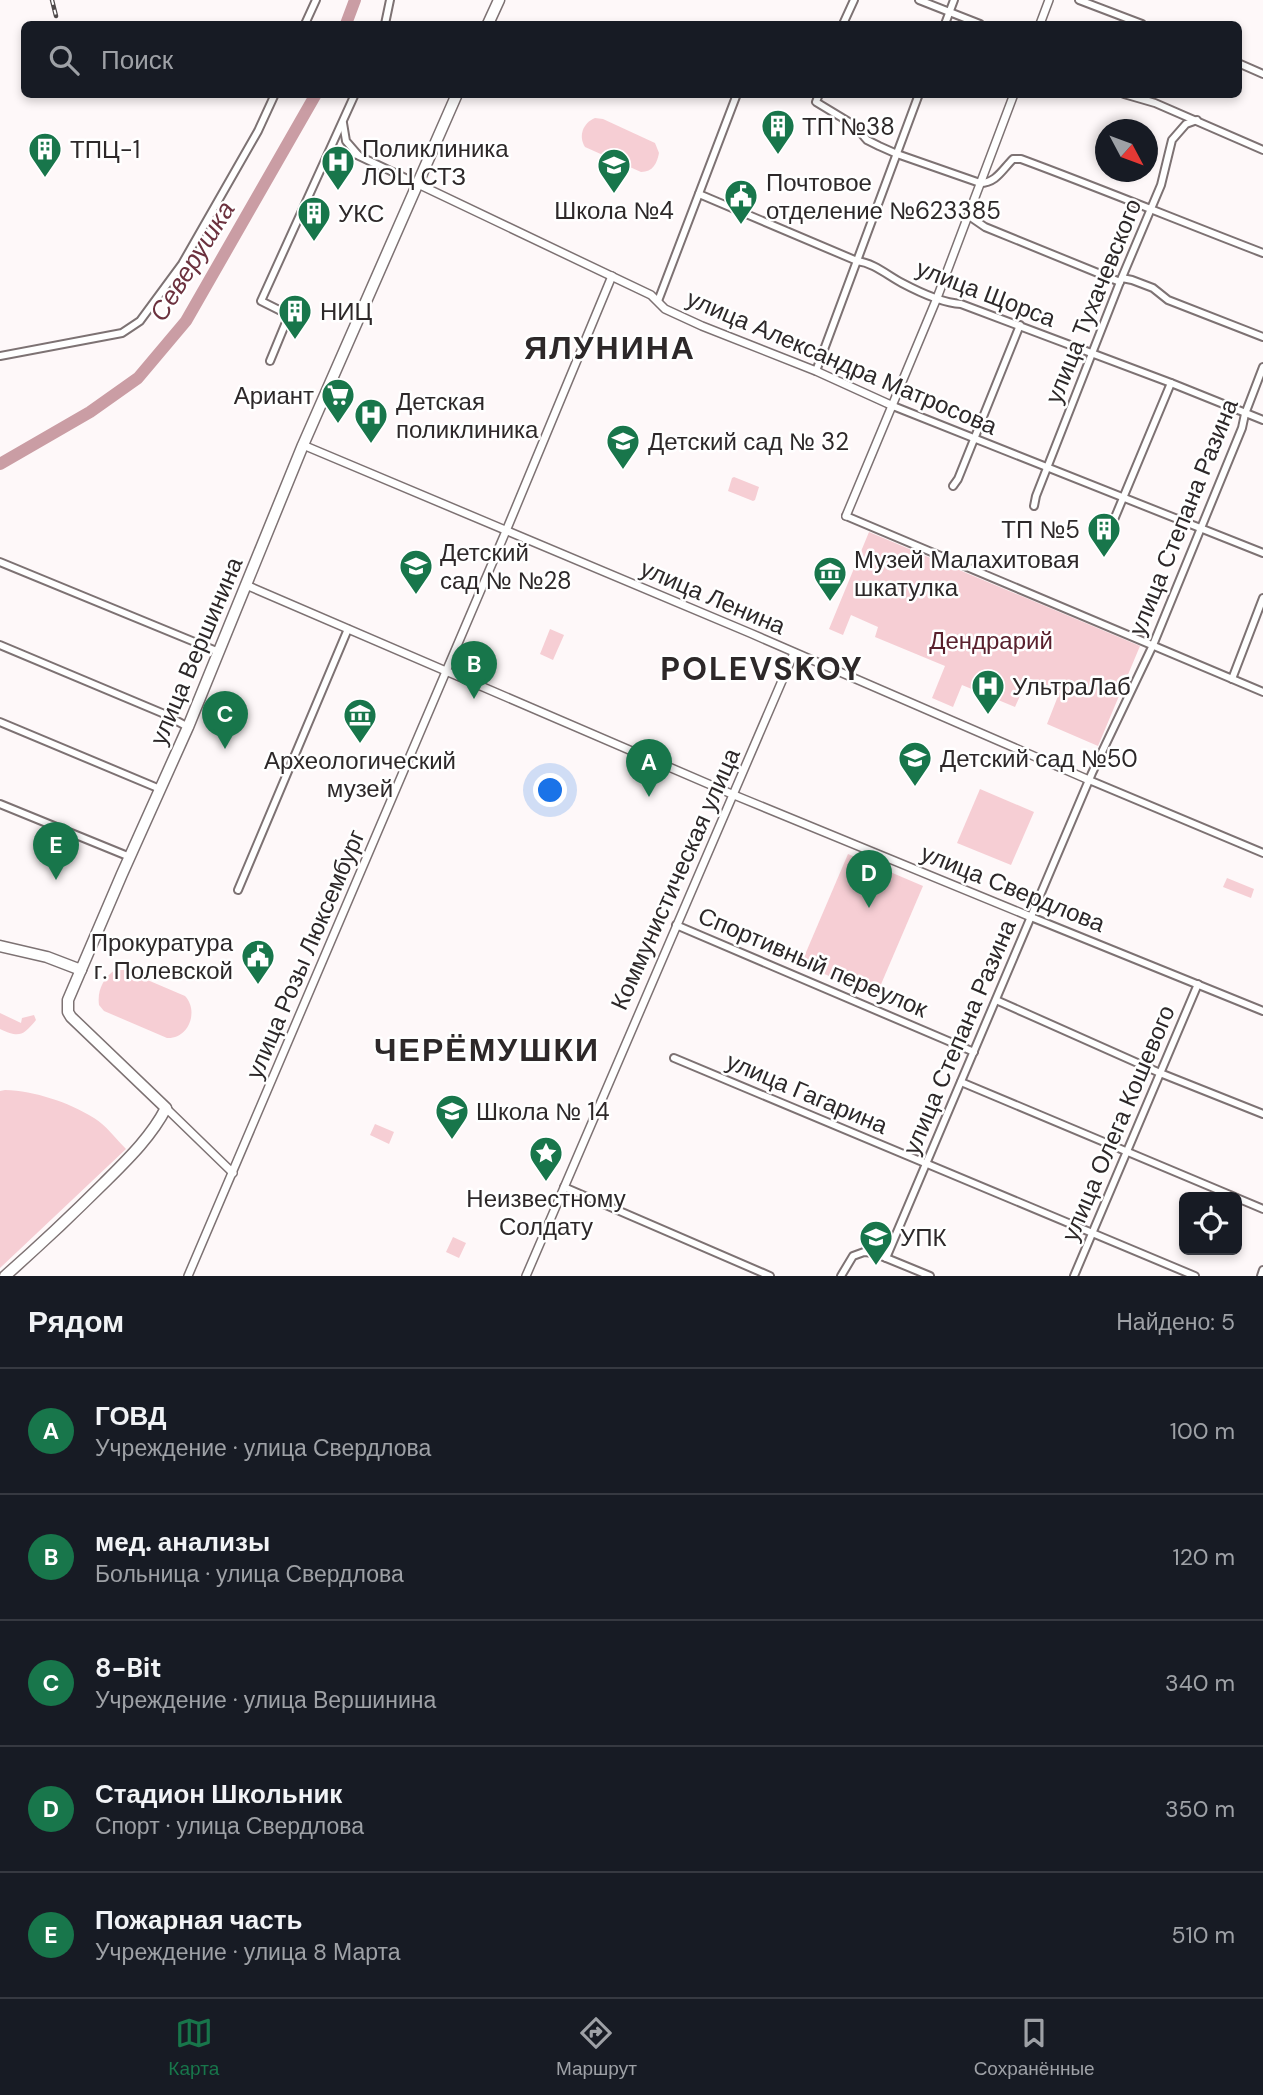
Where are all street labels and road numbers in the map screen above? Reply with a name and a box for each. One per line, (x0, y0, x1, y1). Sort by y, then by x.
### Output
street label: улица Тухачевского (1038, 194, 1148, 408)
street label: улица Щорса (912, 252, 1061, 334)
street label: улица Александра Матросова (682, 282, 1003, 442)
street label: улица Степана Разина (1121, 394, 1245, 640)
street label: улица Вершинина (142, 552, 250, 750)
street label: улица Ленина (636, 553, 791, 642)
street label: Коммунистическая улица (603, 743, 747, 1015)
street label: улица Розы Люксембург (238, 824, 372, 1083)
street label: улица Свердлова (916, 837, 1110, 939)
street label: Спортивный переулок (694, 900, 933, 1025)
street label: улица Степана Разина (895, 914, 1023, 1159)
street label: улица Олега Кошевого (1054, 1000, 1182, 1246)
street label: улица Гагарина (722, 1045, 893, 1141)

